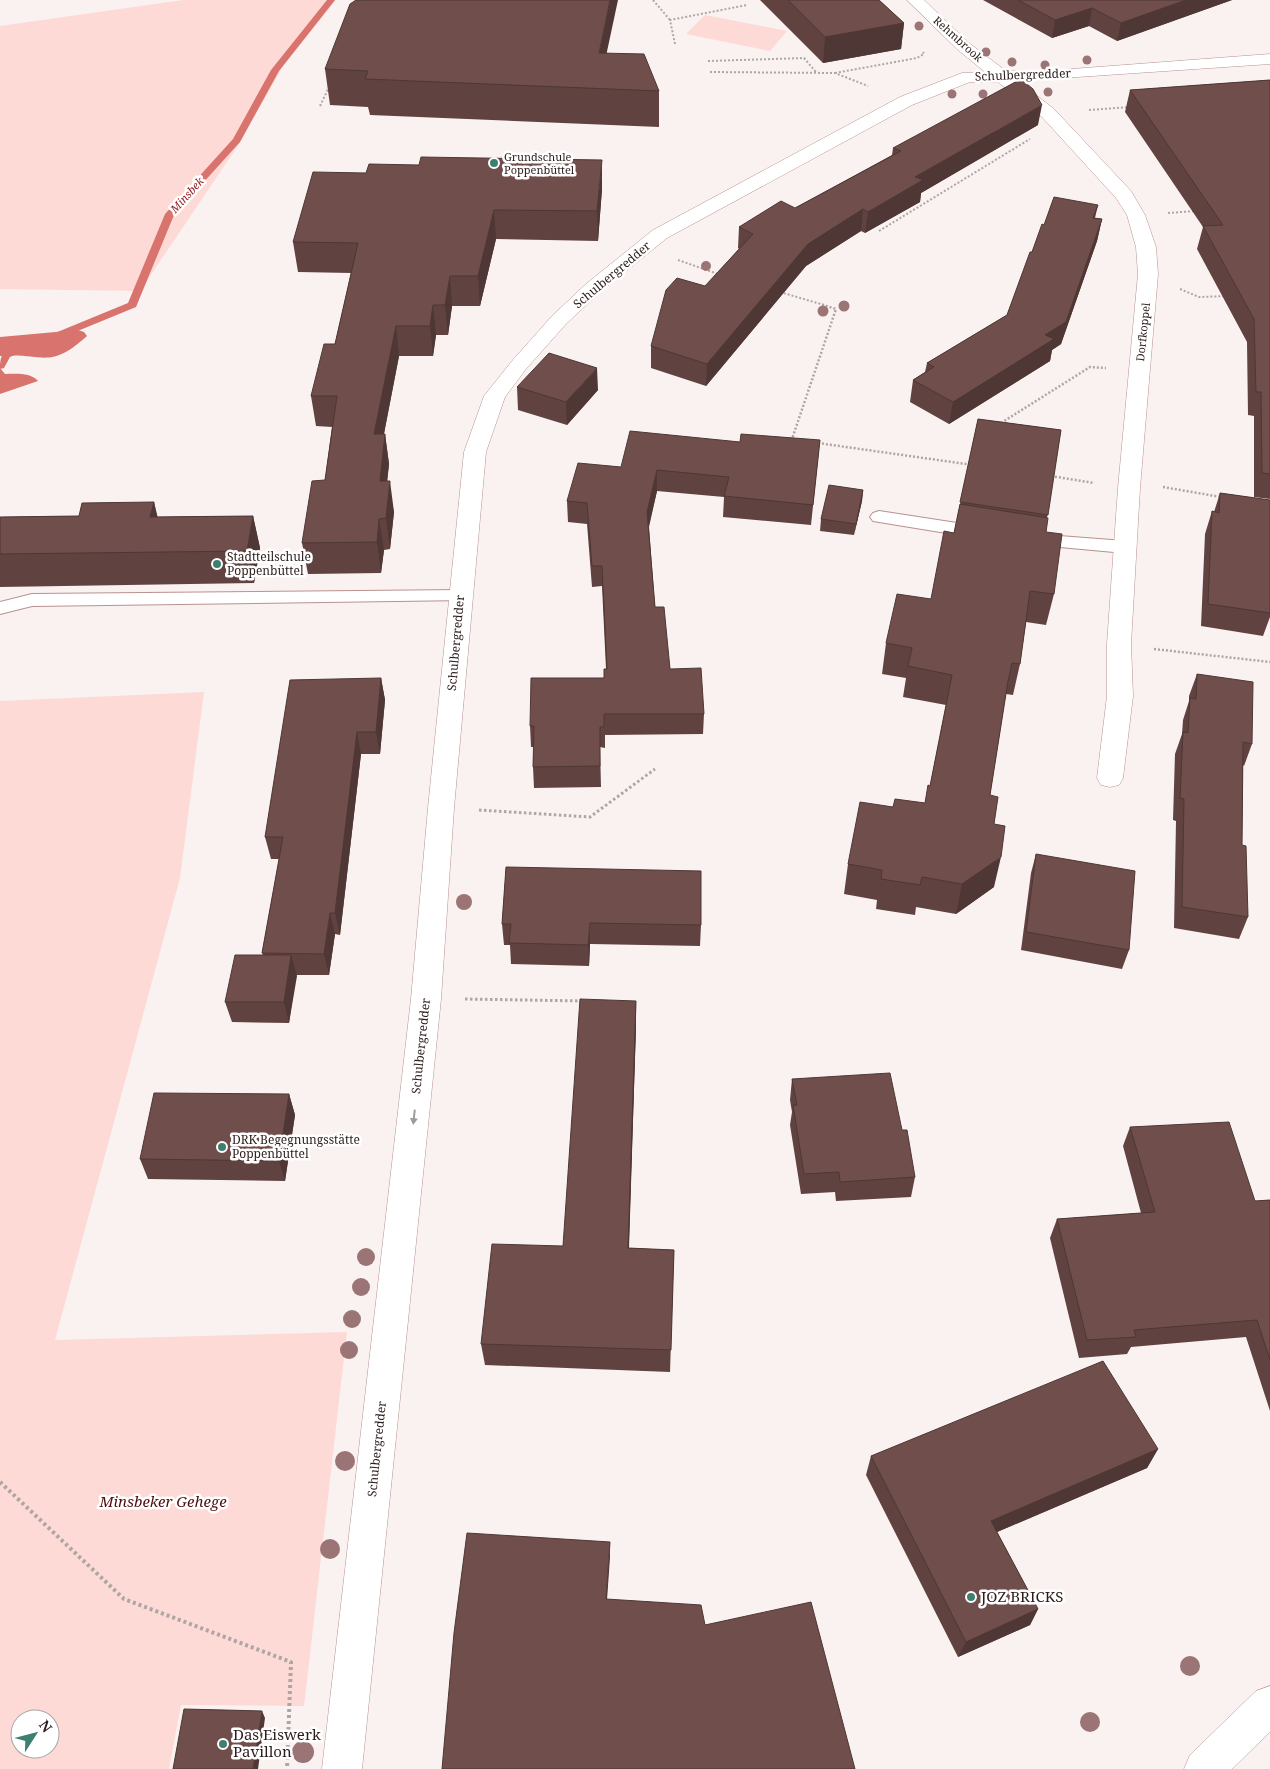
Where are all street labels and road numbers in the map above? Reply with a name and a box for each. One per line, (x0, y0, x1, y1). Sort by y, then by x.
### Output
street label: Rehmbrook (930, 12, 987, 65)
street label: Schulbergredder (975, 64, 1072, 85)
street label: Schulbergredder (569, 237, 654, 312)
street label: Dorfkoppel (1132, 301, 1153, 362)
street label: Schulbergredder (443, 594, 468, 692)
street label: Schulbergredder (407, 997, 434, 1095)
street label: Schulbergredder (363, 1400, 390, 1498)

